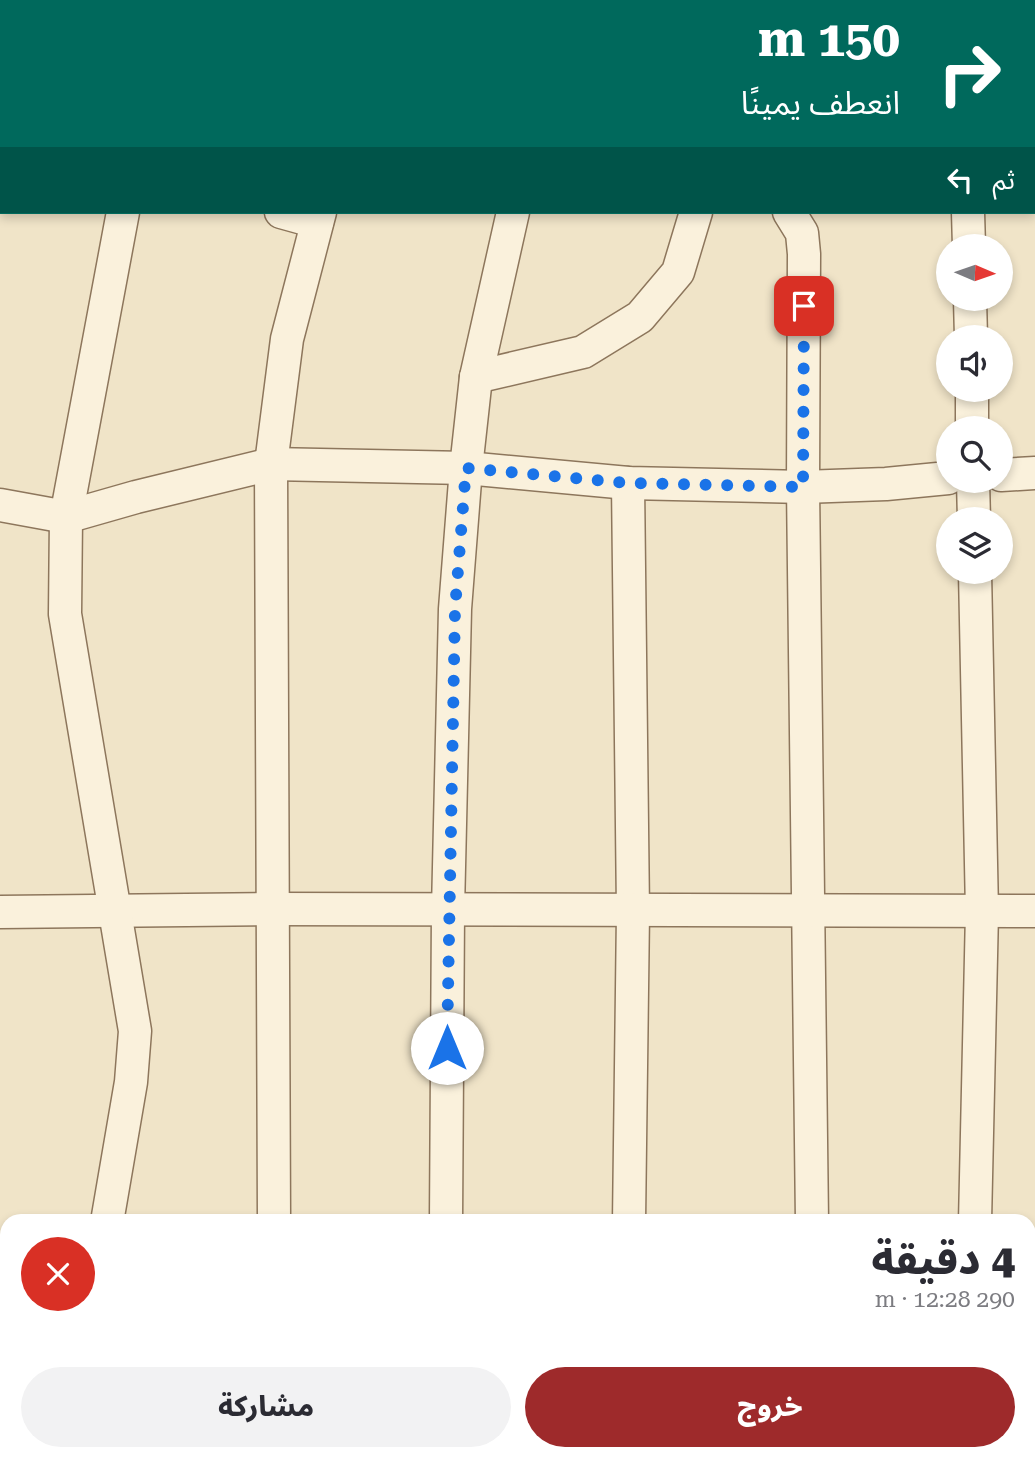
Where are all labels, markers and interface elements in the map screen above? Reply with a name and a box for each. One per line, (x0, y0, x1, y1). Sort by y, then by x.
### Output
text: 150 m (758, 11, 900, 68)
icon: right (924, 28, 1015, 119)
text: انعطف يمينًا (741, 84, 900, 122)
icon: left (941, 161, 979, 199)
text: ثم (993, 165, 1015, 195)
north arrow (936, 234, 1013, 312)
map controls (936, 234, 1013, 584)
pin (774, 276, 834, 336)
icon: arrive (785, 287, 823, 325)
button: sound (936, 325, 1013, 402)
button: search (936, 416, 1013, 493)
button: layers (936, 507, 1013, 584)
position arrow (410, 1011, 484, 1085)
text: 4 دقيقة (871, 1235, 1015, 1284)
button: close (21, 1237, 95, 1311)
text: 290 m · 12:28 (875, 1286, 1015, 1313)
button: مشاركة (21, 1367, 511, 1447)
button: خروج (525, 1367, 1015, 1447)

